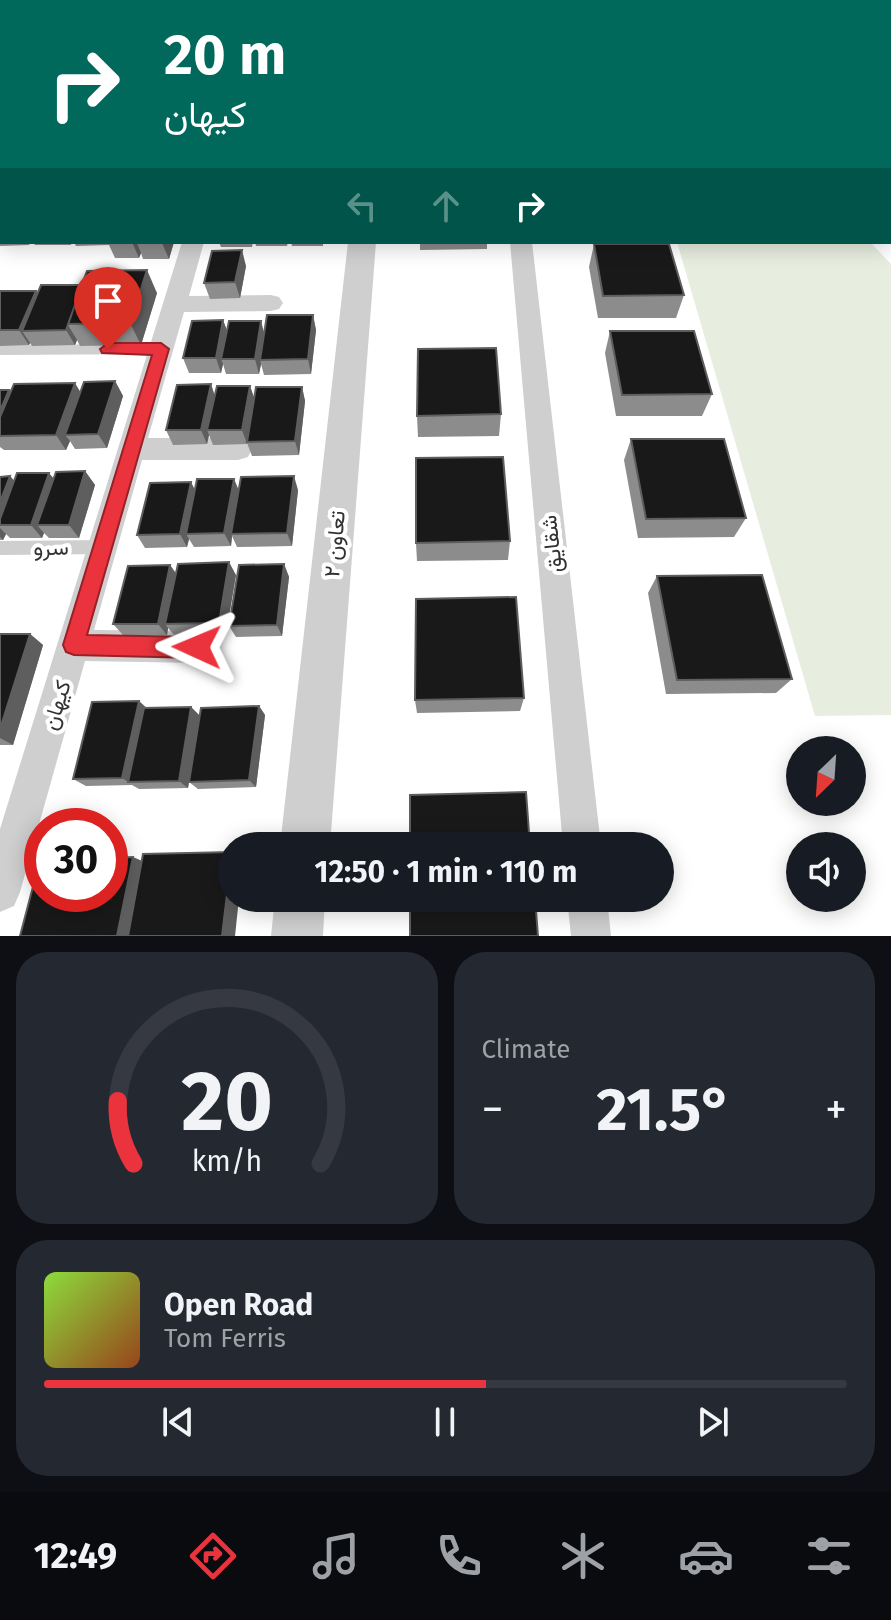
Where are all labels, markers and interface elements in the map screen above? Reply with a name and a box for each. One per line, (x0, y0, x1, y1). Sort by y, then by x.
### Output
text: 20 m (164, 22, 286, 89)
icon: right (32, 32, 136, 136)
text: کیهان (164, 93, 247, 137)
icon: left (340, 184, 384, 228)
icon: ahead (424, 184, 468, 228)
icon: right (508, 184, 552, 228)
pin (74, 267, 142, 349)
icon: arrive (86, 279, 130, 323)
street label: تعاون ۲ (318, 509, 351, 579)
street label: شقایق (535, 514, 568, 574)
street label: سرو (33, 534, 69, 561)
position arrow (155, 605, 239, 689)
street label: کیهان (36, 677, 77, 733)
north arrow (786, 736, 866, 816)
map controls (786, 736, 866, 912)
speed limit sign: 30 (24, 808, 128, 912)
button: sound (786, 832, 866, 912)
text: 12:50 · 1 min · 110 m (315, 854, 577, 890)
text: Climate (482, 1034, 570, 1065)
text: 20 (181, 1052, 273, 1152)
text: 21.5° (597, 1074, 732, 1146)
text: − (482, 1083, 504, 1136)
text: + (825, 1083, 847, 1136)
text: km/h (191, 1144, 262, 1179)
text: Open Road (164, 1287, 313, 1323)
text: Tom Ferris (164, 1323, 286, 1354)
icon: previous (156, 1400, 200, 1444)
icon: pause (423, 1400, 467, 1444)
icon: next (691, 1400, 735, 1444)
icon: directions (185, 1528, 241, 1584)
icon: music (308, 1528, 364, 1584)
icon: phone (431, 1528, 487, 1584)
icon: climate (555, 1528, 611, 1584)
icon: car (678, 1528, 734, 1584)
icon: filters (801, 1528, 857, 1584)
text: 12:49 (34, 1534, 117, 1578)

